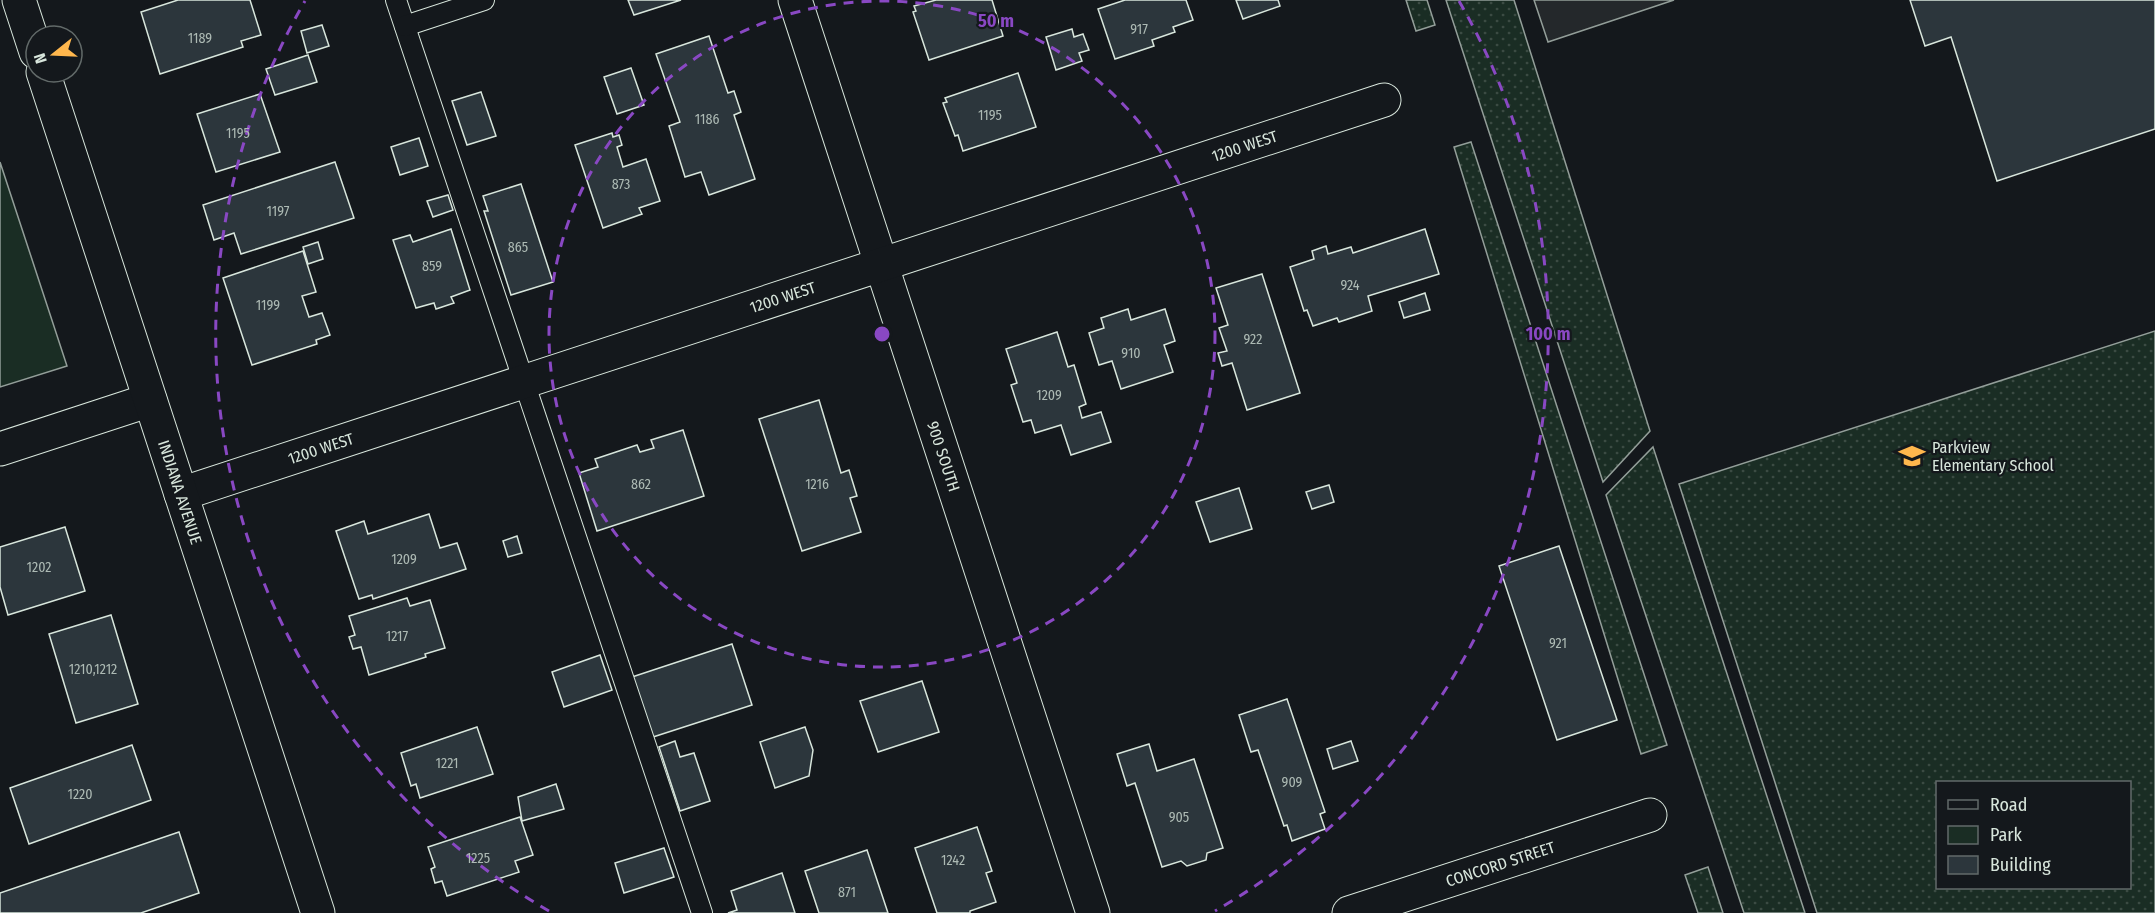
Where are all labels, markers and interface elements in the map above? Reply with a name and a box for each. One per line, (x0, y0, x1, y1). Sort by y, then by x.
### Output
text: 50 m (978, 10, 1014, 32)
house number: 917 (1130, 21, 1148, 38)
north arrow (24, 24, 84, 84)
house number: 1189 (188, 30, 212, 47)
text: N (30, 51, 51, 66)
house number: 1195 (978, 107, 1002, 124)
house number: 1186 (695, 111, 719, 128)
house number: 1195 (226, 125, 250, 142)
street label: 1200 WEST (1209, 126, 1280, 165)
house number: 873 (612, 176, 630, 193)
house number: 1197 (266, 203, 290, 220)
house number: 865 (508, 239, 528, 256)
house number: 859 (422, 258, 442, 275)
street label: 1200 WEST (747, 277, 818, 317)
house number: 924 (1340, 277, 1360, 294)
house number: 1199 (256, 297, 280, 314)
text: 100 m (1526, 323, 1570, 345)
centre of rings (872, 324, 892, 344)
house number: 922 (1244, 331, 1262, 348)
house number: 910 (1121, 345, 1141, 362)
house number: 1209 (1036, 387, 1062, 404)
street label: 900 SOUTH (924, 419, 964, 494)
street label: 1200 WEST (285, 428, 357, 468)
street label: INDIANA AVENUE (155, 438, 206, 547)
place label: Parkview Elementary School (1932, 438, 2054, 475)
school or university icon: Parkview Elementary School (1897, 441, 1927, 471)
house number: 862 (631, 476, 651, 493)
house number: 1216 (805, 476, 829, 493)
house number: 1209 (391, 551, 417, 568)
house number: 1202 (27, 559, 51, 576)
house number: 1217 (386, 628, 409, 645)
house number: 921 (1549, 635, 1567, 652)
house number: 1210,1212 (69, 661, 117, 678)
house number: 1221 (436, 755, 458, 772)
house number: 909 (1282, 774, 1303, 791)
legend (1936, 781, 2131, 889)
house number: 1220 (67, 786, 93, 803)
text: Road (1990, 794, 2027, 816)
house number: 905 (1169, 809, 1189, 826)
text: Park (1990, 824, 2023, 846)
street label: CONCORD STREET (1443, 837, 1558, 890)
house number: 1225 (466, 850, 490, 867)
house number: 1242 (941, 852, 965, 869)
text: Building (1990, 854, 2051, 876)
house number: 871 (838, 884, 856, 901)

